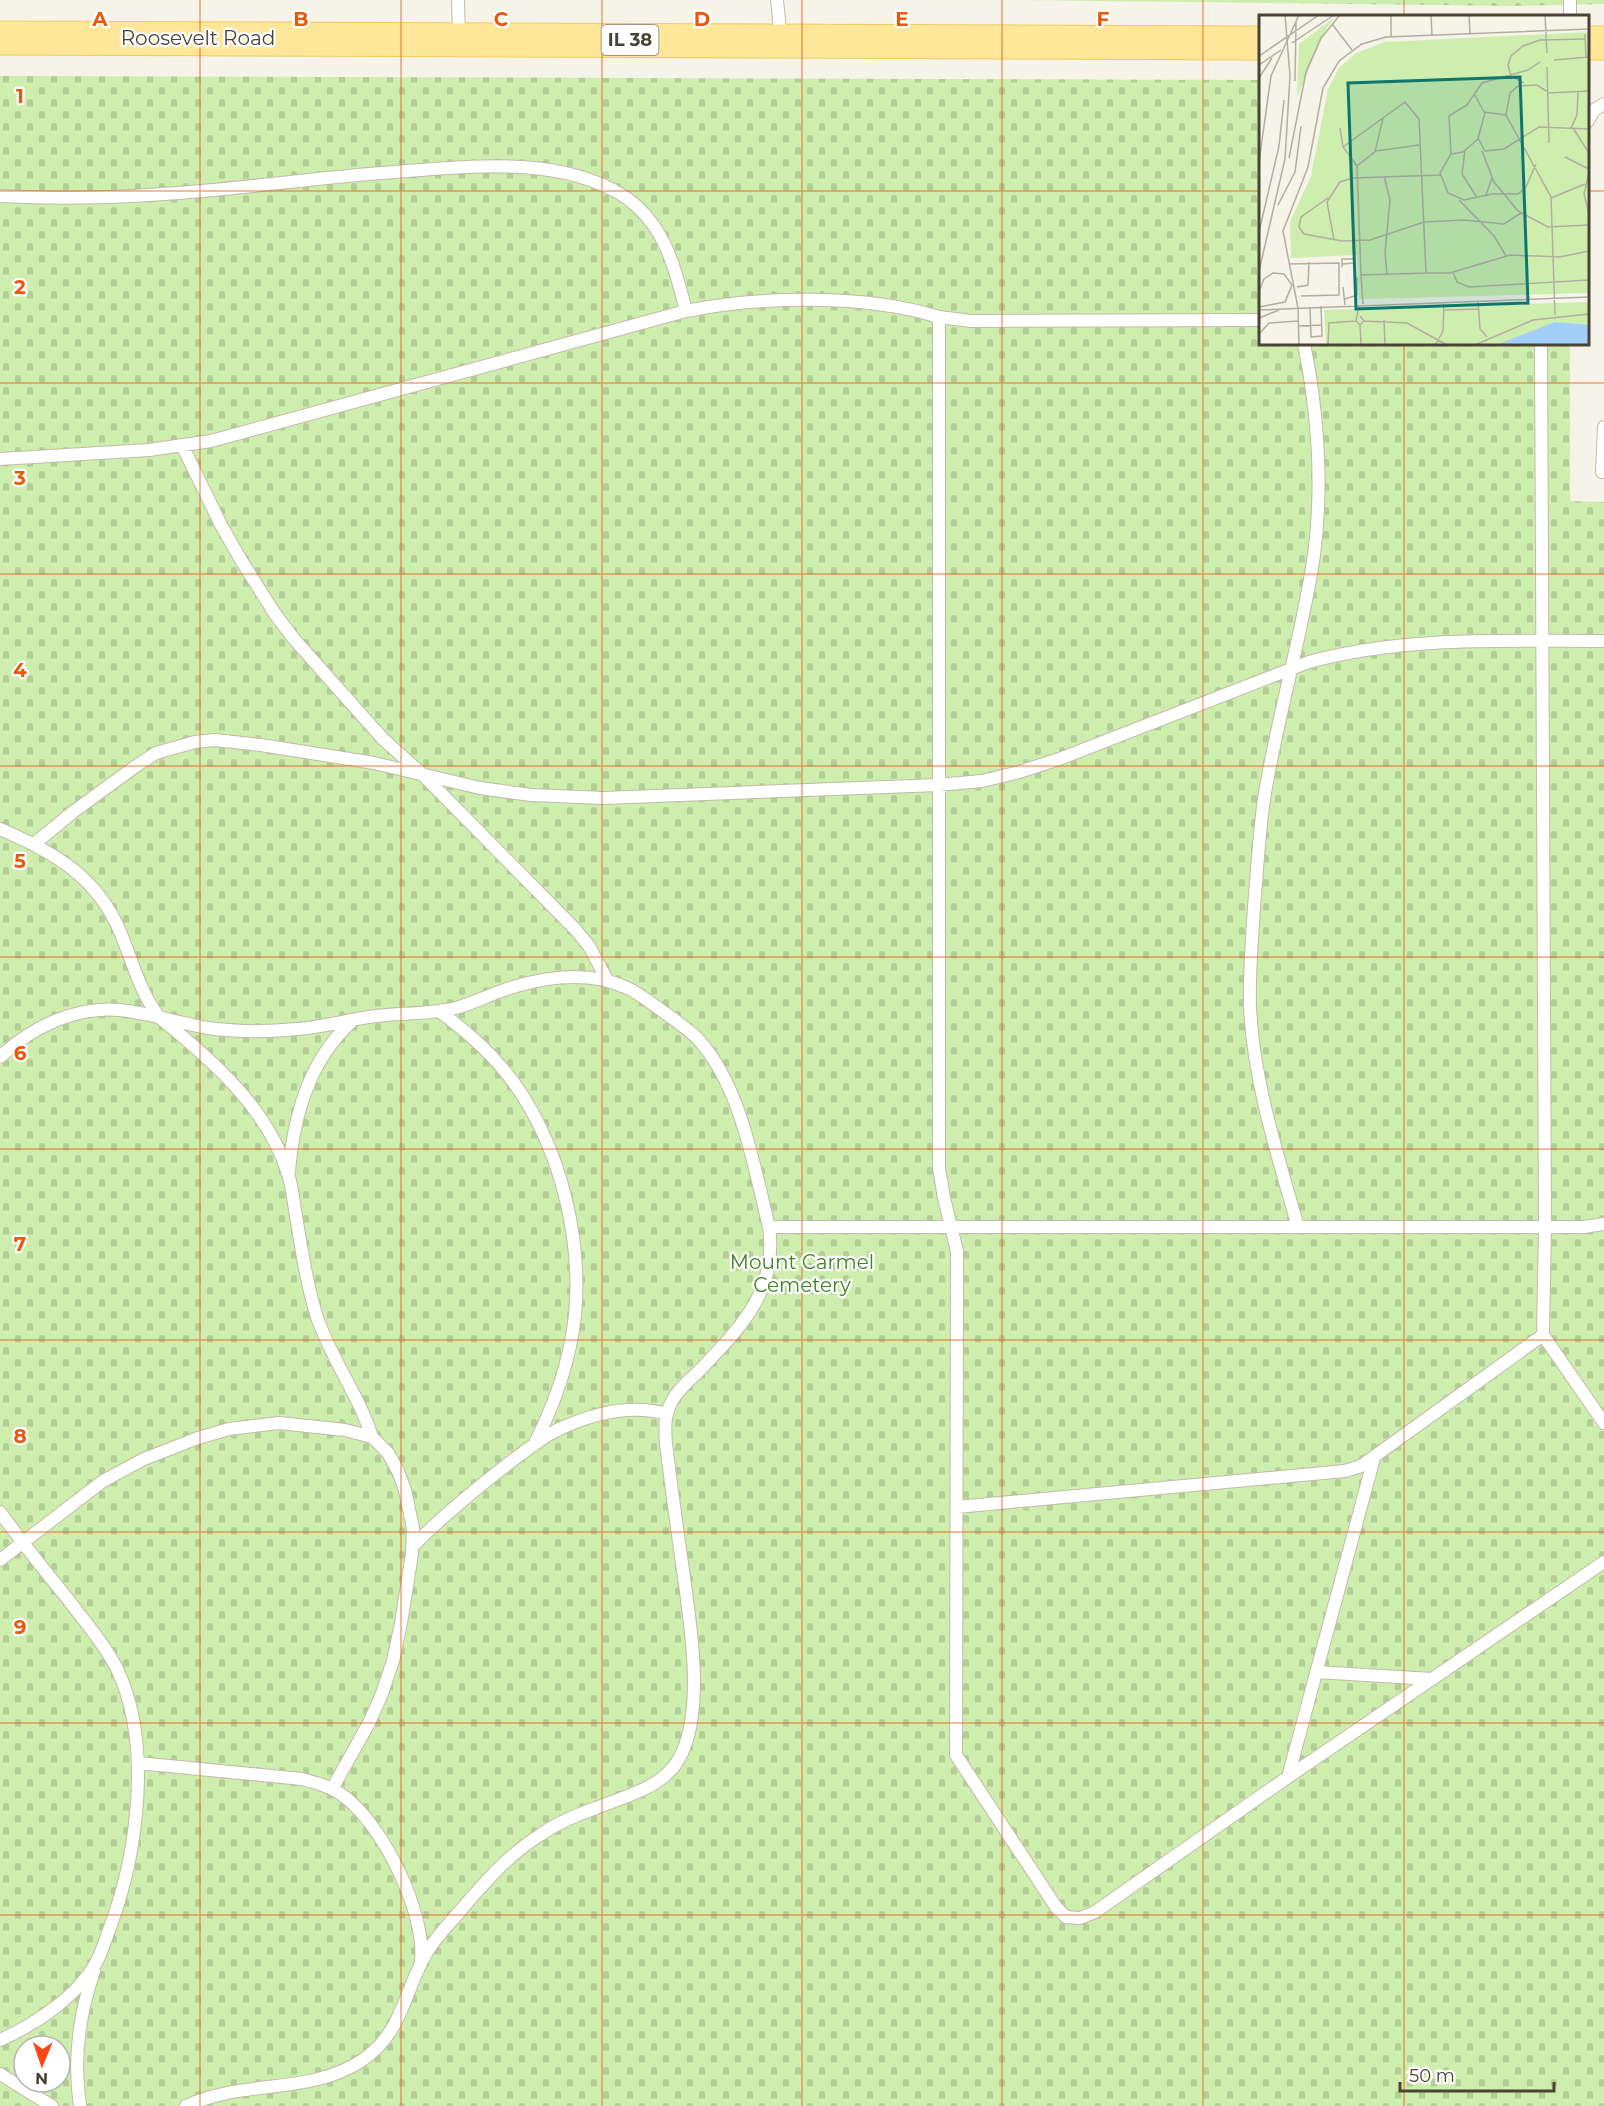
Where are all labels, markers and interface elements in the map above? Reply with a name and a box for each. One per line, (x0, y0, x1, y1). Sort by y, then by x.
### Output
text: A (91, 7, 108, 31)
text: B (293, 7, 309, 31)
text: C (494, 7, 509, 31)
text: D (694, 7, 710, 31)
text: E (895, 7, 909, 31)
text: F (1097, 7, 1110, 31)
inset map (1259, 15, 1589, 345)
road number: IL 38 (602, 25, 658, 55)
street label: Roosevelt Road (121, 26, 275, 50)
text: 1 (16, 84, 24, 108)
text: 2 (14, 275, 26, 299)
text: 3 (13, 466, 26, 490)
text: 4 (13, 658, 27, 682)
text: 5 (14, 849, 26, 873)
text: 6 (14, 1041, 27, 1065)
text: 7 (14, 1232, 26, 1256)
park label: Mount Carmel Cemetery (730, 1250, 874, 1297)
text: 8 (13, 1424, 27, 1448)
text: 9 (14, 1615, 26, 1639)
north arrow (12, 2034, 72, 2094)
scale bar (1400, 2055, 1554, 2093)
text: 50 m (1409, 2065, 1455, 2087)
text: N (35, 2069, 48, 2088)

